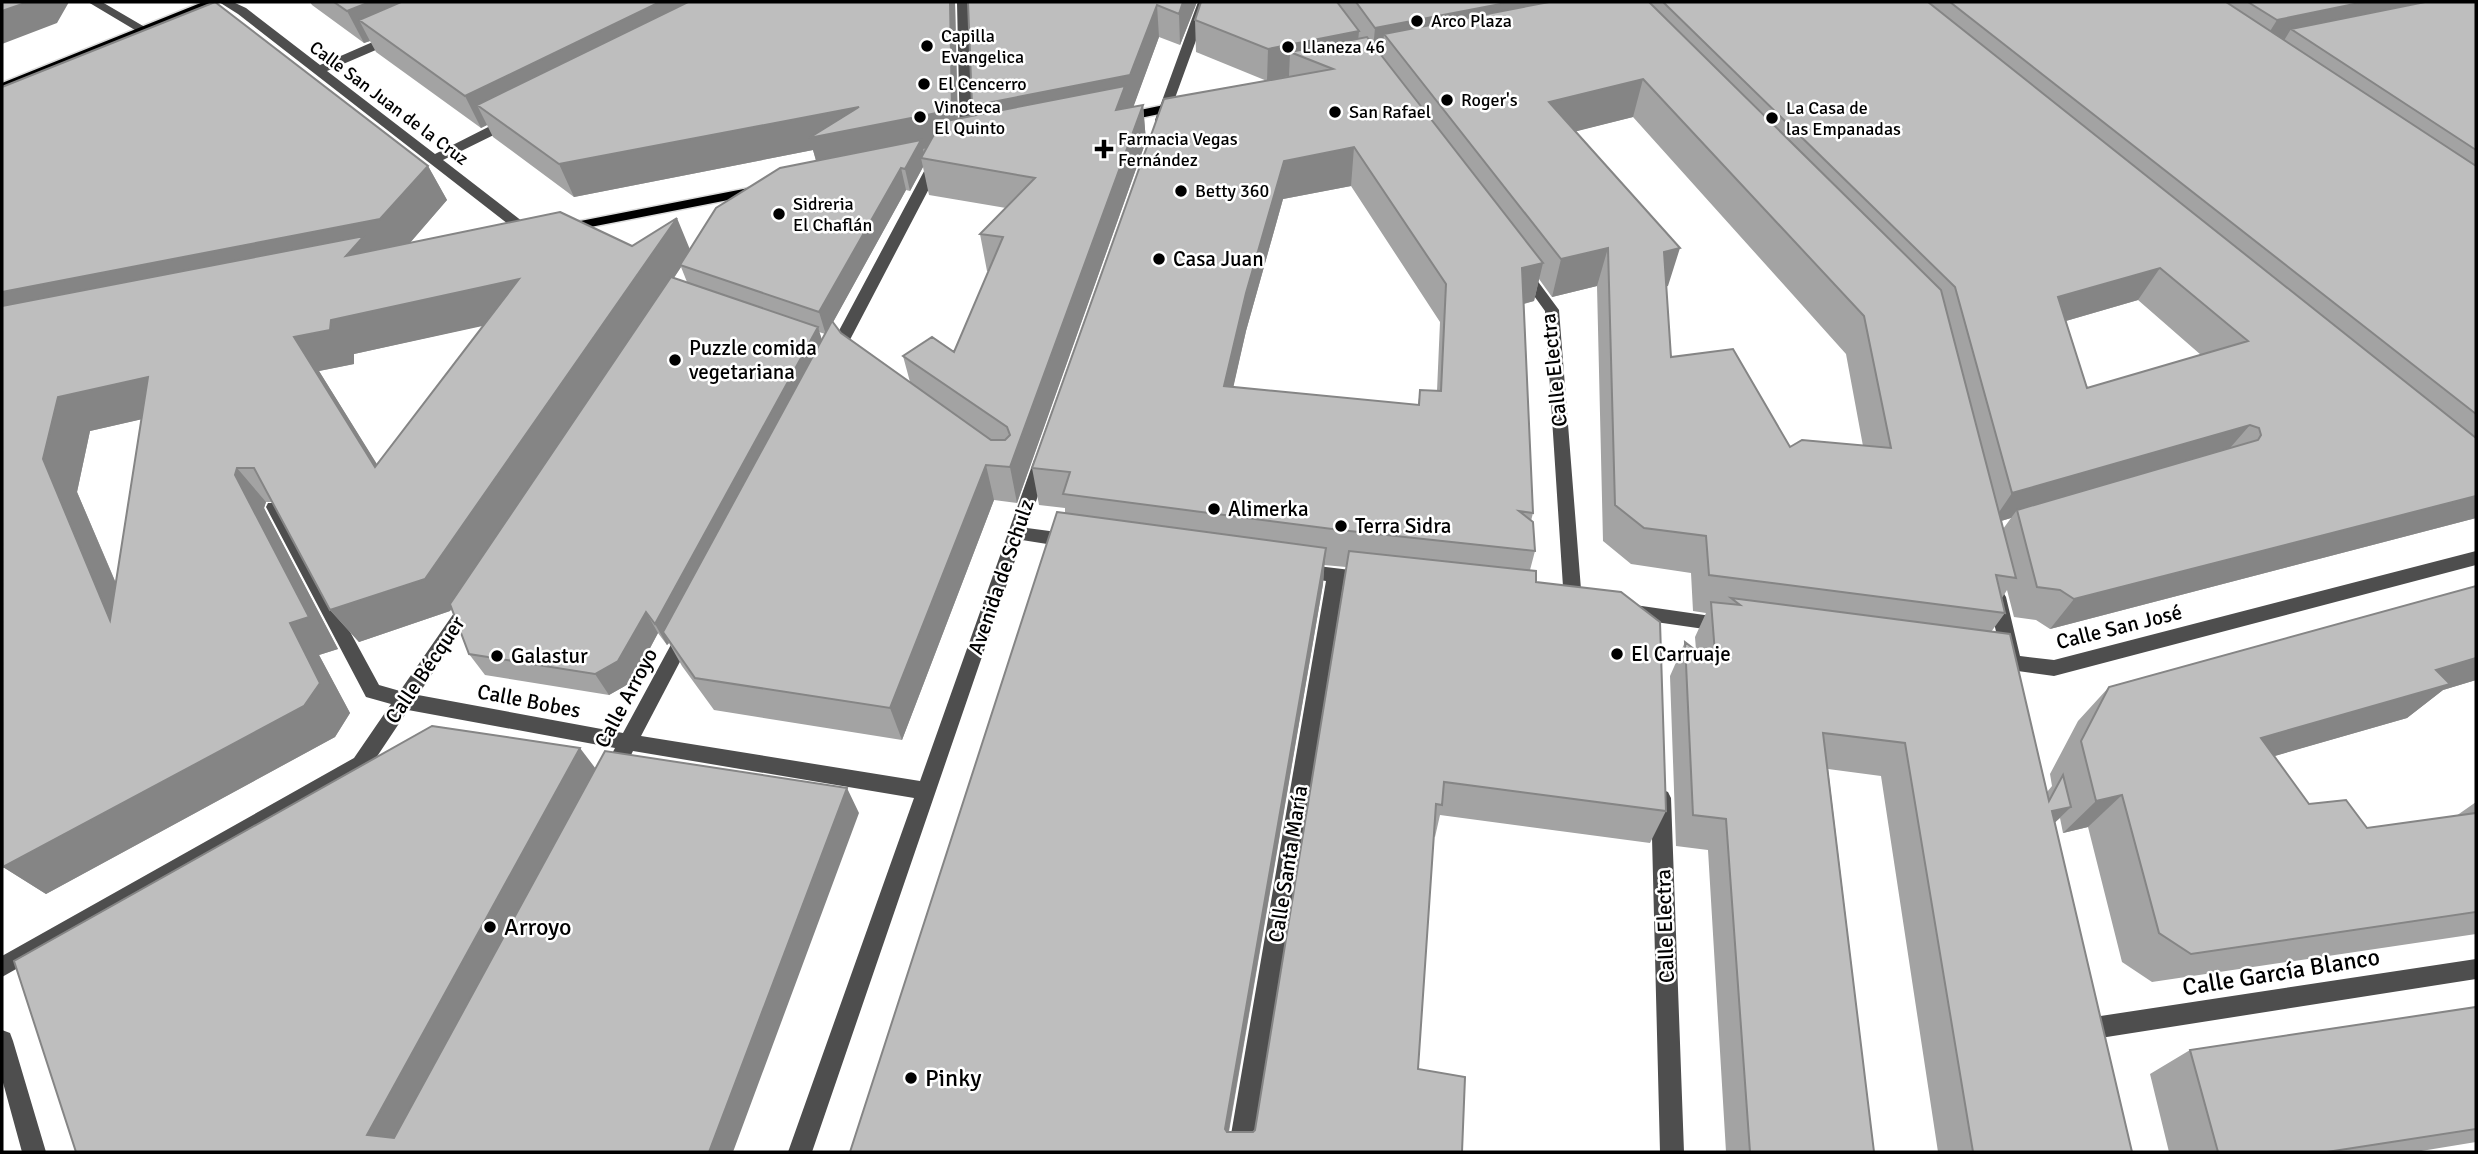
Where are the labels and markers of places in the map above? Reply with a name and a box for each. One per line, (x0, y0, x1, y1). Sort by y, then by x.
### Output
place label: Arco Plaza (1431, 10, 1512, 32)
marker: Arco Plaza (1409, 13, 1425, 29)
place label: Capilla Evangelica (941, 25, 1024, 68)
place label: Llaneza 46 (1302, 36, 1385, 58)
marker: Capilla Evangelica (919, 38, 935, 54)
marker: Llaneza 46 (1280, 39, 1296, 55)
place label: El Cencerro (938, 73, 1027, 95)
marker: El Cencerro (916, 76, 932, 92)
place label: Roger's (1461, 89, 1518, 111)
marker: Roger's (1439, 92, 1455, 108)
place label: Vinoteca El Quinto (934, 96, 1005, 139)
place label: La Casa de las Empanadas (1786, 97, 1901, 140)
place label: San Rafael (1349, 101, 1431, 123)
marker: San Rafael (1327, 104, 1343, 120)
marker: Vinoteca El Quinto (912, 109, 928, 125)
marker: La Casa de las Empanadas (1764, 110, 1780, 126)
place label: Farmacia Vegas Fernández (1118, 128, 1238, 171)
marker: Farmacia Vegas Fernández (1096, 141, 1112, 157)
place label: Betty 360 (1195, 180, 1269, 202)
marker: Betty 360 (1173, 183, 1189, 199)
place label: Sidreria El Chaflán (793, 193, 872, 236)
marker: Sidreria El Chaflán (771, 206, 787, 222)
place label: Casa Juan (1173, 246, 1264, 272)
marker: Casa Juan (1151, 251, 1167, 267)
place label: Puzzle comida vegetariana (689, 335, 817, 385)
marker: Puzzle comida vegetariana (667, 352, 683, 368)
place label: Alimerka (1228, 496, 1309, 522)
marker: Alimerka (1206, 501, 1222, 517)
place label: Terra Sidra (1355, 513, 1451, 539)
marker: Terra Sidra (1333, 518, 1349, 534)
place label: El Carruaje (1631, 641, 1731, 667)
place label: Galastur (511, 643, 588, 669)
marker: El Carruaje (1609, 646, 1625, 662)
marker: Galastur (489, 648, 505, 664)
place label: Arroyo (504, 912, 571, 942)
marker: Arroyo (482, 919, 498, 935)
place label: Pinky (925, 1063, 981, 1093)
marker: Pinky (903, 1070, 919, 1086)

